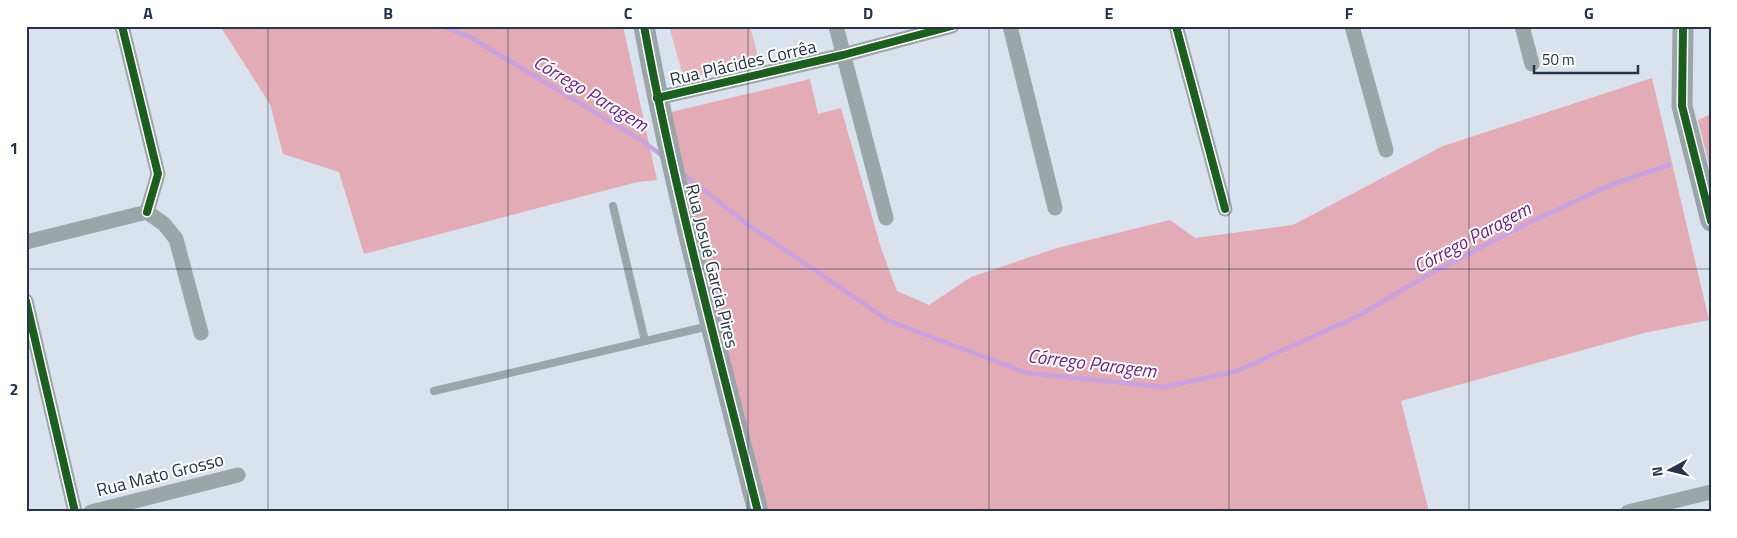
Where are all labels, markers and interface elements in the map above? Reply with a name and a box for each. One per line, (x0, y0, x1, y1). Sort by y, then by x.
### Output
text: A (143, 1, 153, 25)
text: B (383, 1, 393, 25)
text: C (624, 1, 633, 25)
text: D (863, 1, 873, 25)
text: E (1105, 1, 1114, 25)
text: F (1345, 1, 1354, 25)
text: G (1584, 1, 1594, 25)
street label: Rua Plácides Corrêa (667, 33, 819, 92)
scale bar (1534, 42, 1638, 74)
water label: Córrego Paragem (528, 47, 655, 139)
text: 50 m (1542, 48, 1575, 71)
text: 1 (10, 136, 18, 160)
street label: Rua Josué Garcia Pires (679, 181, 746, 351)
water label: Córrego Paragem (1408, 193, 1537, 280)
water label: Córrego Paragem (1026, 340, 1159, 385)
text: 2 (10, 377, 18, 401)
street label: Rua Mato Grosso (93, 446, 226, 503)
north arrow (1644, 446, 1694, 496)
text: N (1646, 466, 1668, 478)

